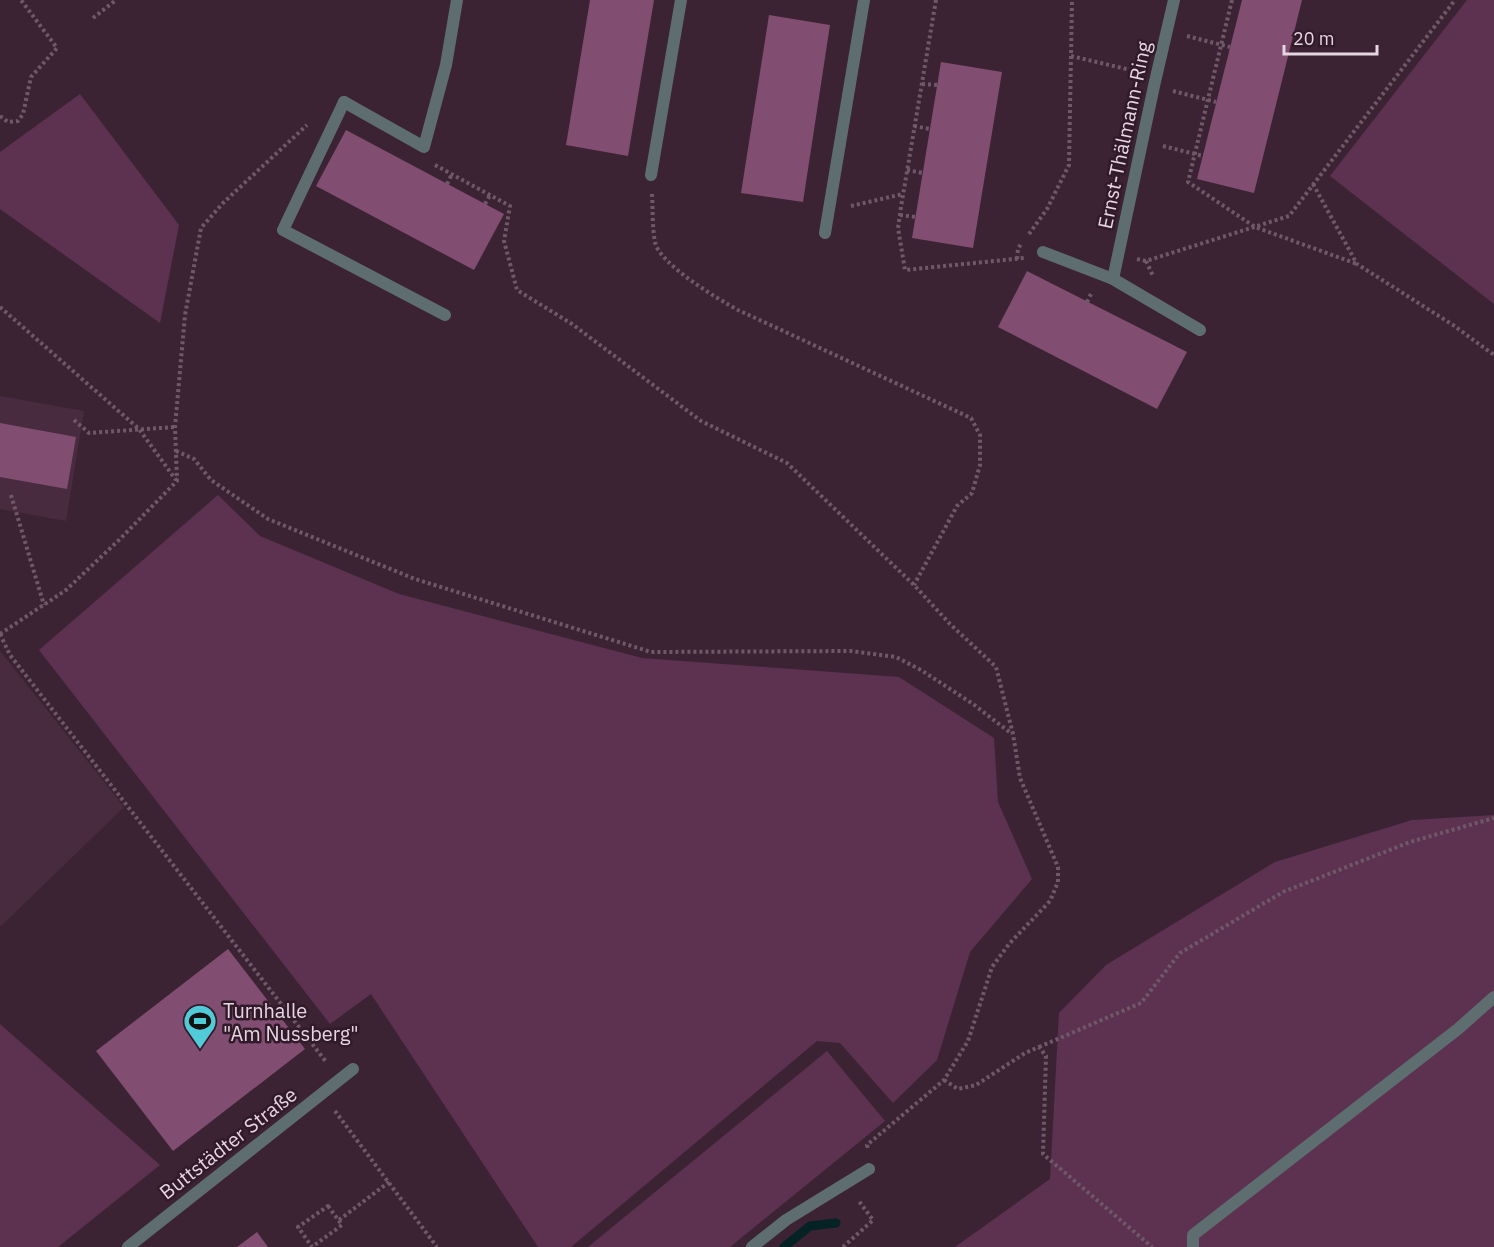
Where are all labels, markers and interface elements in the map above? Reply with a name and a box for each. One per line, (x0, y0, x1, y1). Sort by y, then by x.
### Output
scale bar (1284, 18, 1377, 56)
text: 20 m (1293, 27, 1335, 50)
street label: Ernst-Thälmann-Ring (1091, 38, 1157, 231)
place label: Turnhalle "Am Nussberg" (223, 997, 359, 1047)
sports icon: Turnhalle "Am Nussberg" (182, 1003, 218, 1050)
street label: Buttstädter Straße (154, 1081, 302, 1205)

